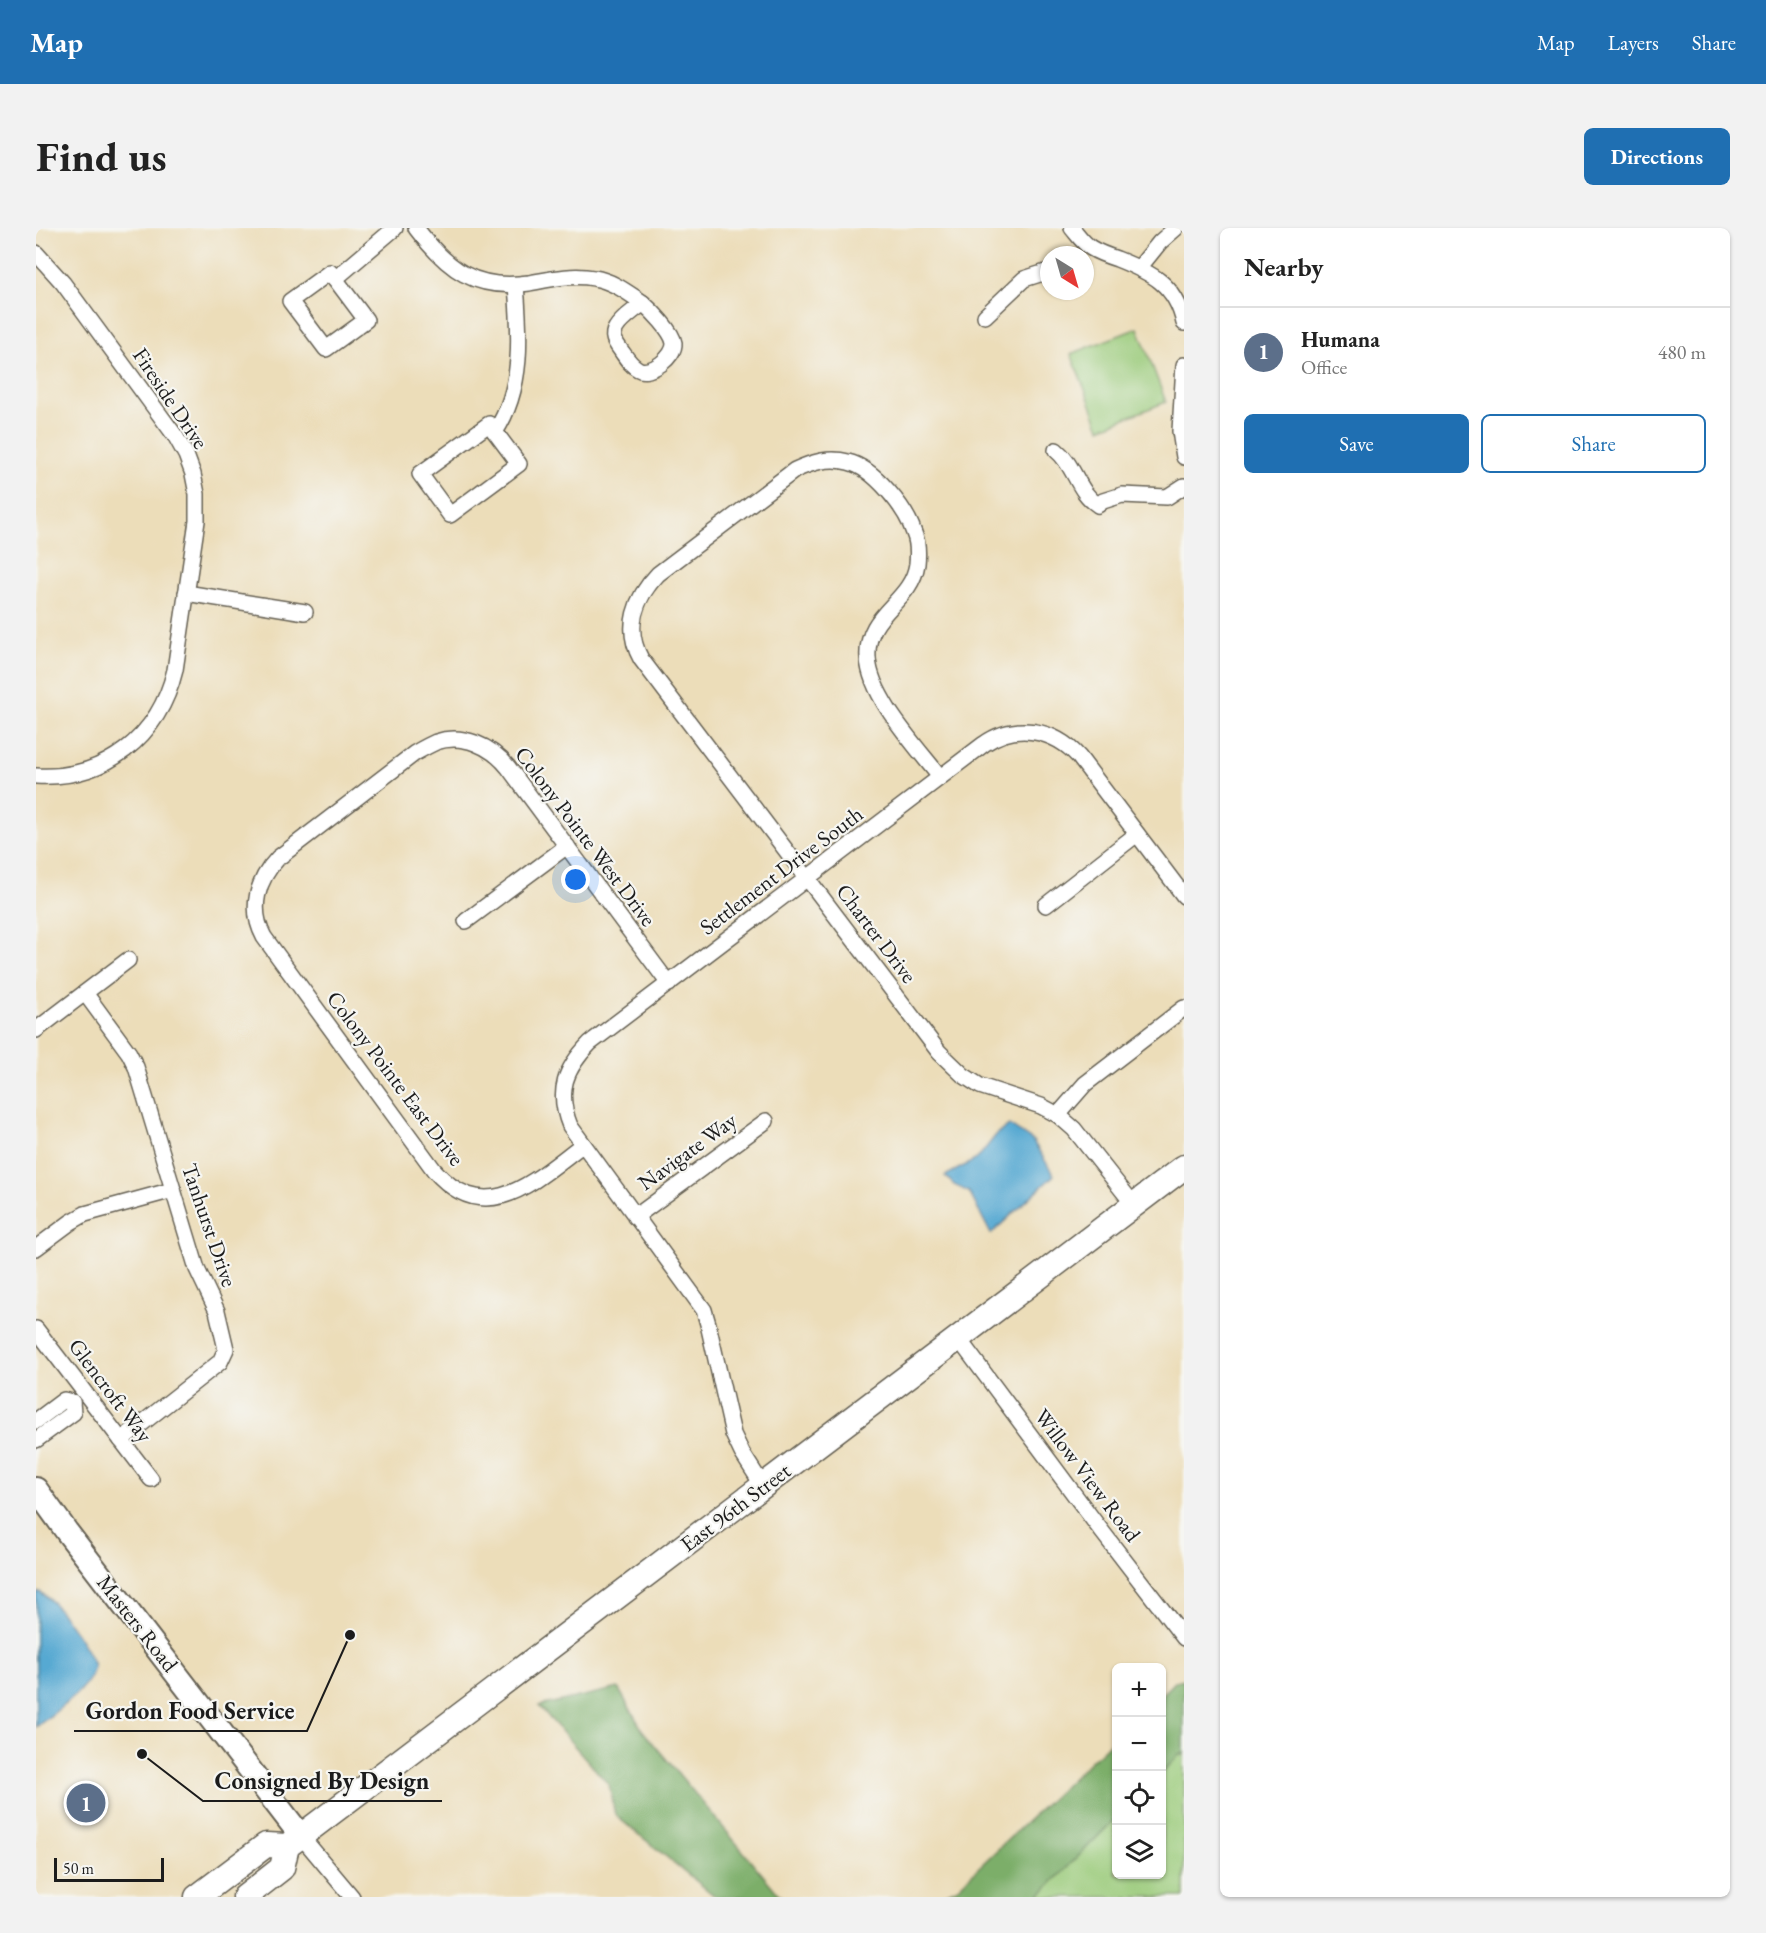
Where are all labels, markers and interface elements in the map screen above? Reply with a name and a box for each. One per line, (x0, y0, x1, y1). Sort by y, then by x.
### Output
text: Map (30, 24, 83, 60)
text: Map (1537, 29, 1575, 56)
text: Layers (1608, 29, 1659, 56)
text: Share (1692, 29, 1736, 56)
button: Directions (1584, 128, 1730, 185)
text: Find us (36, 129, 167, 184)
north arrow (1040, 246, 1094, 300)
text: Nearby (1244, 250, 1324, 284)
text: Humana (1301, 325, 1380, 354)
text: 1 (1258, 339, 1269, 365)
text: 480 m (1658, 339, 1706, 365)
street label: Fireside Drive (126, 342, 215, 455)
text: Office (1301, 354, 1347, 380)
button: Save (1244, 414, 1469, 473)
button: Share (1481, 414, 1706, 473)
street label: Colony Pointe West Drive (508, 741, 663, 932)
street label: Settlement Drive South (694, 799, 869, 941)
your location (561, 865, 590, 894)
street label: Charter Drive (830, 878, 924, 989)
street label: Colony Pointe East Drive (320, 985, 471, 1172)
street label: Navigate Way (632, 1106, 743, 1197)
street label: Tanhurst Drive (175, 1160, 244, 1291)
street label: Glencroft Way (62, 1333, 159, 1448)
street label: Willow View Road (1028, 1403, 1148, 1548)
street label: East 96th Street (674, 1456, 796, 1558)
street label: Masters Road (91, 1569, 185, 1678)
map controls (1112, 1663, 1166, 1879)
button: + (1112, 1663, 1166, 1717)
callout: Gordon Food Service (74, 1689, 307, 1731)
text: Gordon Food Service (85, 1695, 295, 1726)
button: − (1112, 1717, 1166, 1771)
callout: Consigned By Design (203, 1759, 442, 1801)
text: Consigned By Design (215, 1765, 430, 1797)
button: locate (1112, 1771, 1166, 1825)
pin: 1 (67, 1780, 106, 1826)
button: layers (1112, 1825, 1166, 1879)
scale bar (54, 1855, 164, 1882)
text: 50 m (63, 1858, 94, 1879)

